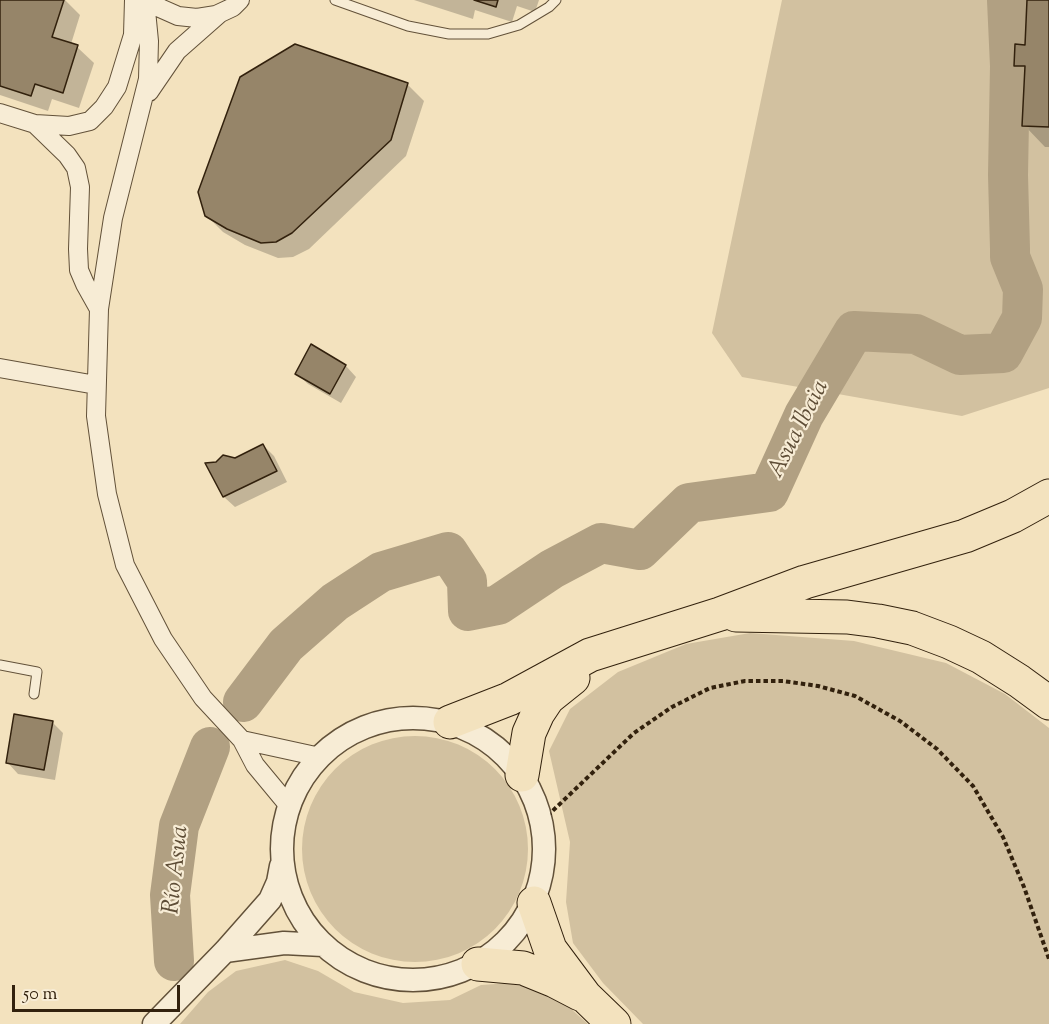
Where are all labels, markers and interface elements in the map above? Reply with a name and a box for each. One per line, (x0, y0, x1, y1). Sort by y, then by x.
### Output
water label: Asua Ibaia (763, 376, 837, 484)
water label: Río Asua (159, 824, 197, 916)
scale bar (15, 973, 183, 1011)
text: 50 m (23, 982, 57, 1008)

